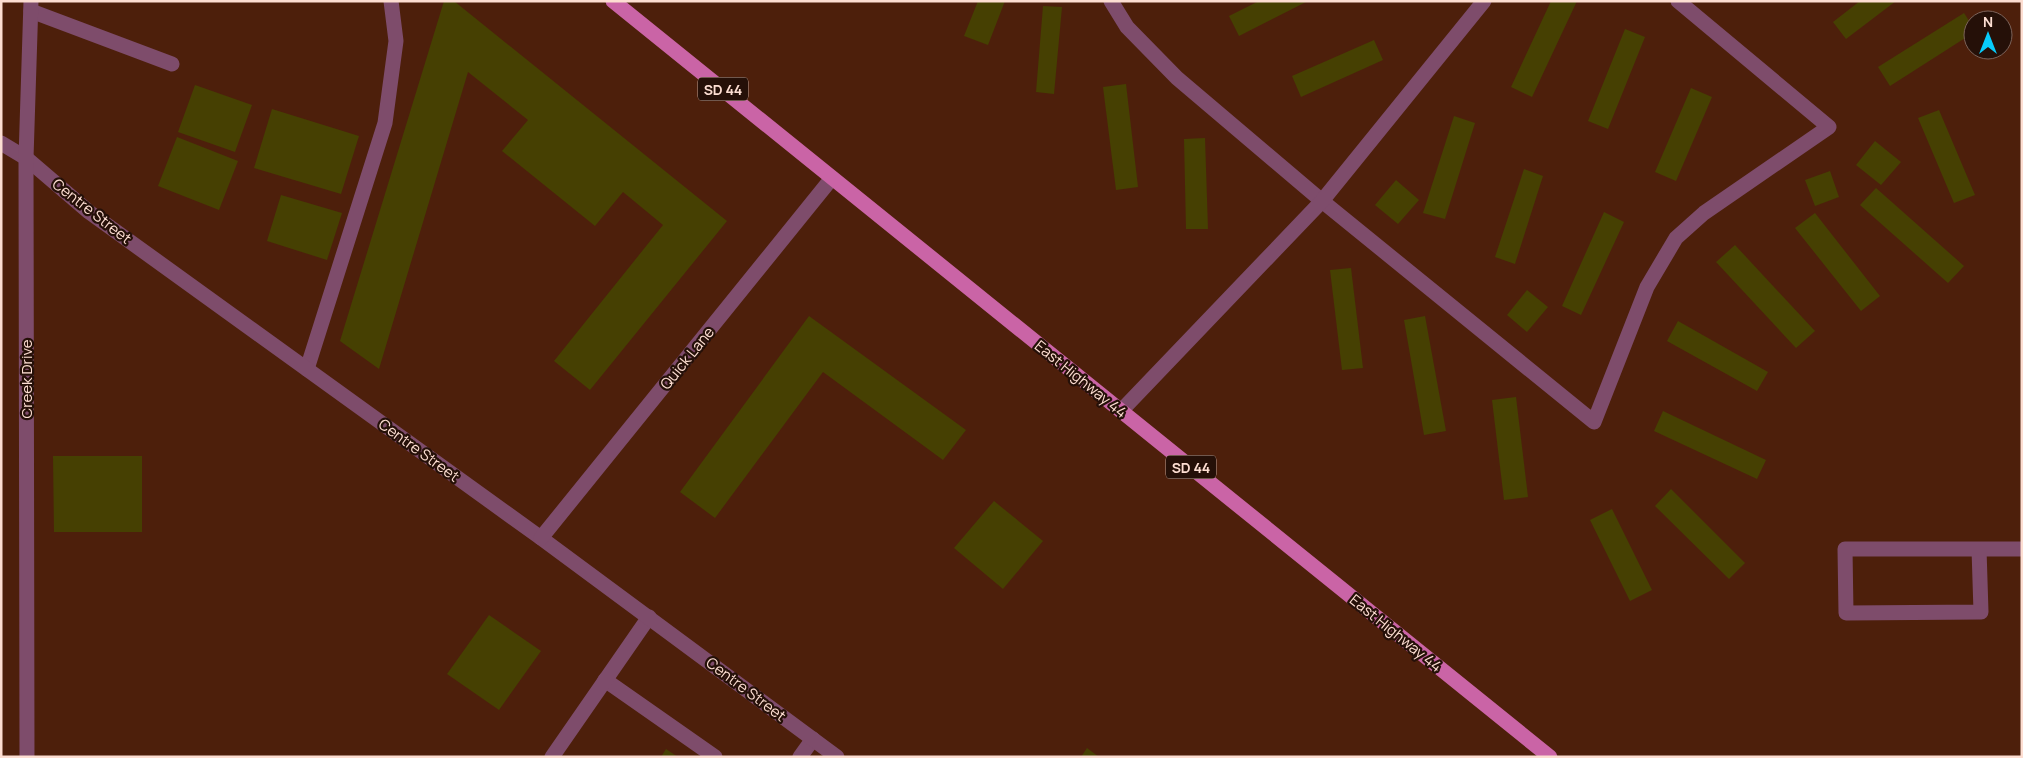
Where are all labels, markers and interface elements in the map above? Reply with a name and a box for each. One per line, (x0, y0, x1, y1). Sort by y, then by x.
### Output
north arrow (1963, 10, 2013, 60)
text: N (1983, 12, 1993, 31)
road number: SD 44 (698, 78, 748, 100)
street label: Centre Street (48, 173, 136, 249)
street label: Quick Lane (655, 322, 719, 394)
street label: East Highway 44 (1030, 335, 1132, 423)
street label: Creek Drive (16, 339, 37, 419)
street label: Centre Street (374, 414, 464, 486)
road number: SD 44 (1166, 456, 1216, 478)
street label: East Highway 44 (1345, 589, 1447, 677)
street label: Centre Street (702, 652, 790, 726)

